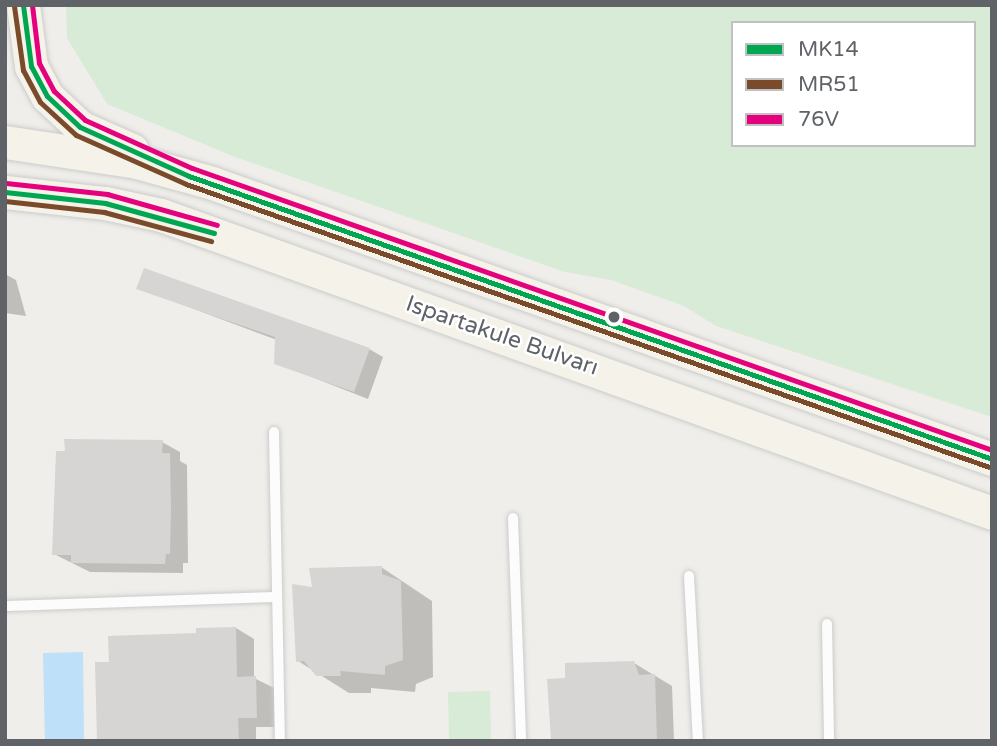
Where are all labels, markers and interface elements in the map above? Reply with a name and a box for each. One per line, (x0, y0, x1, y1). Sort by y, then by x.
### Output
legend (731, 21, 976, 147)
text: MK14 (798, 37, 859, 62)
text: MR51 (798, 72, 860, 97)
text: 76V (798, 107, 839, 132)
street label: Ispartakule Bulvarı (402, 290, 602, 382)
unlabelled marker (607, 310, 621, 324)

